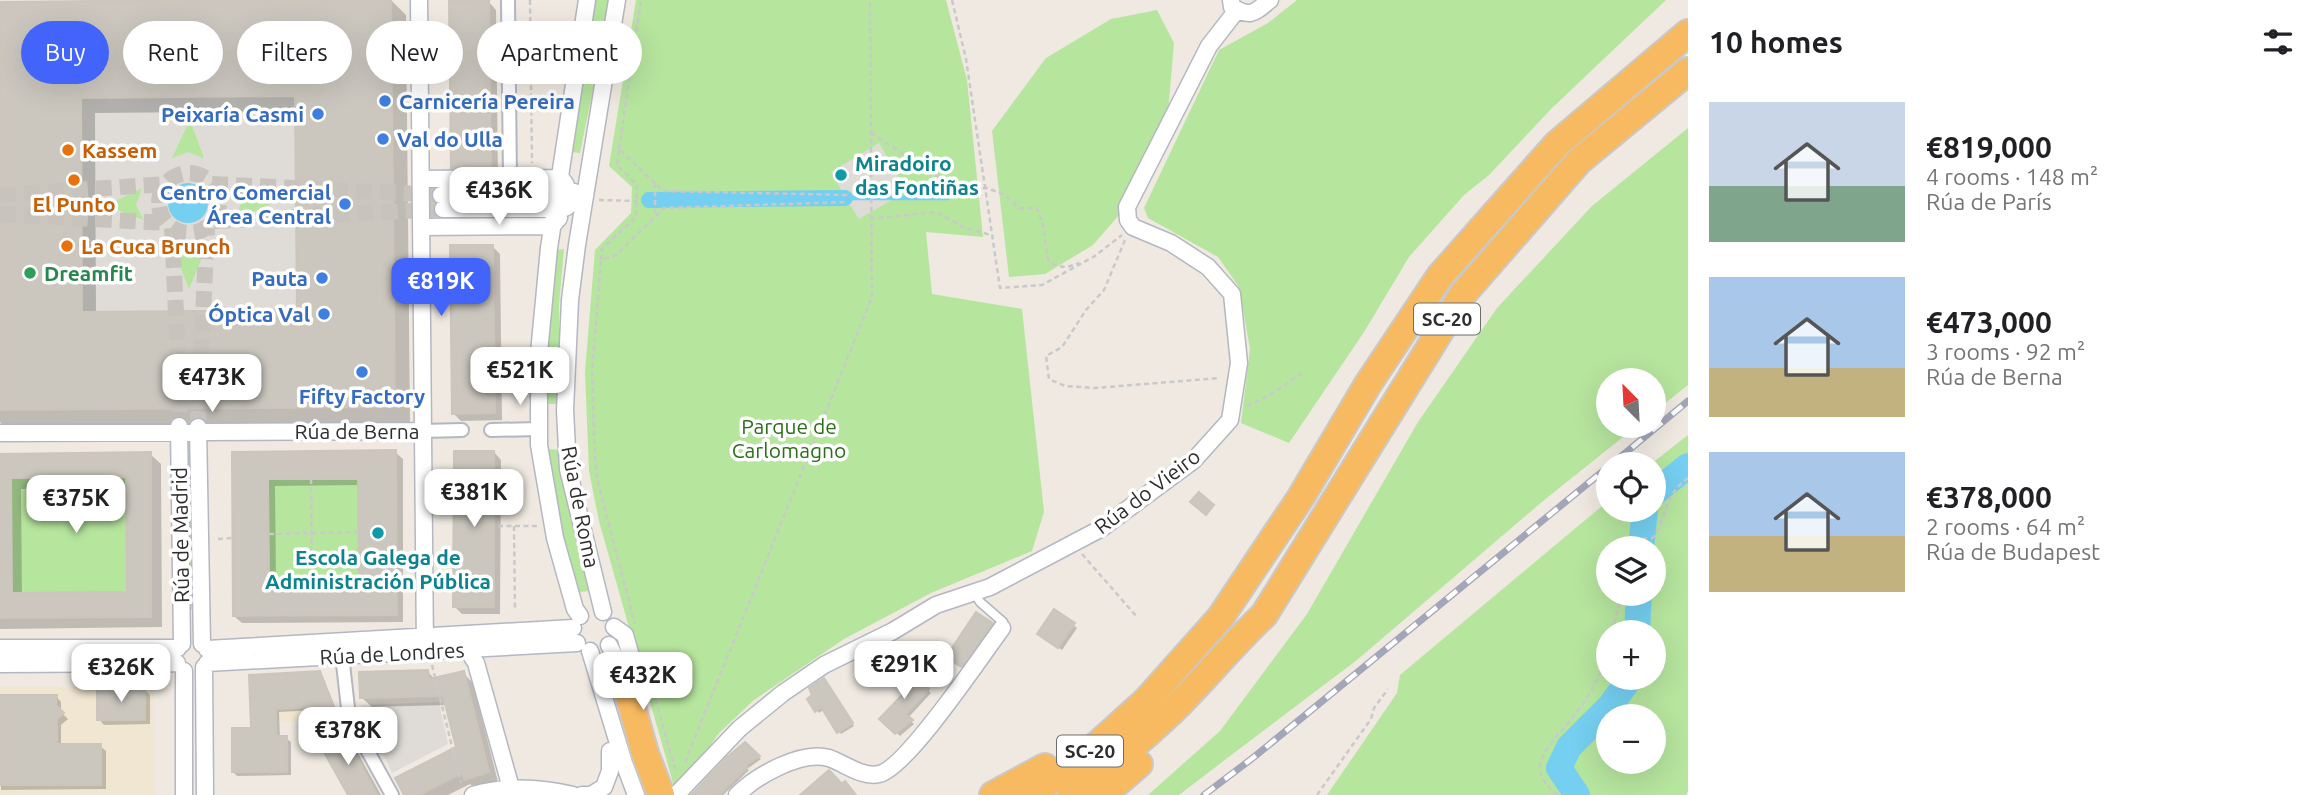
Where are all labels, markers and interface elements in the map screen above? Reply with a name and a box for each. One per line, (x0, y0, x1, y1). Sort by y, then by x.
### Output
chip: Buy (21, 21, 109, 84)
chip: Rent (123, 21, 223, 84)
chip: Filters (237, 21, 352, 84)
chip: New (366, 21, 463, 84)
chip: Apartment (477, 21, 642, 84)
icon: filters (2259, 23, 2297, 61)
text: 10 homes (1709, 25, 1843, 59)
place label: Carnicería Pereira (399, 89, 575, 113)
marker: Carnicería Pereira (377, 93, 393, 109)
place label: Peixaría Casmi (161, 102, 304, 126)
marker: Peixaría Casmi (310, 106, 326, 122)
place label: Val do Ulla (397, 127, 503, 151)
icon: home (1765, 130, 1849, 214)
text: €819,000 (1926, 130, 2052, 164)
marker: Val do Ulla (375, 131, 391, 147)
place label: Kassem (82, 138, 157, 162)
marker: Kassem (60, 142, 76, 158)
place label: Miradoiro das Fontiñas (855, 151, 979, 199)
text: 4 rooms · 148 m² (1926, 164, 2098, 189)
marker: Miradoiro das Fontiñas (833, 167, 849, 183)
pin: €436K (450, 168, 548, 227)
marker: El Punto (66, 172, 82, 188)
text: €436K (465, 177, 533, 202)
place label: Centro Comercial Área Central (160, 180, 331, 228)
text: Rúa de París (1926, 189, 2052, 214)
place label: El Punto (32, 192, 116, 216)
marker: Centro Comercial Área Central (337, 196, 353, 212)
place label: La Cuca Brunch (81, 234, 231, 258)
marker: La Cuca Brunch (59, 238, 75, 254)
pin: €819K (392, 258, 490, 318)
place label: Dreamfit (44, 261, 133, 285)
marker: Dreamfit (22, 265, 38, 281)
place label: Pauta (251, 266, 308, 290)
text: €819K (407, 268, 475, 293)
marker: Pauta (314, 270, 330, 286)
place label: Óptica Val (208, 302, 310, 326)
road number: SC-20 (1414, 304, 1480, 334)
icon: home (1765, 305, 1849, 389)
text: €473,000 (1926, 305, 2052, 339)
marker: Óptica Val (316, 306, 332, 322)
text: 3 rooms · 92 m² (1926, 339, 2085, 364)
pin: €521K (471, 348, 569, 407)
pin: €473K (163, 354, 261, 414)
text: €521K (486, 357, 554, 382)
text: €473K (178, 364, 246, 389)
marker: Fifty Factory (354, 364, 370, 380)
text: Rúa de Berna (1926, 364, 2063, 389)
north arrow (1596, 368, 1666, 438)
map controls (1596, 368, 1666, 774)
place label: Fifty Factory (299, 384, 425, 408)
park label: Parque de Carlomagno (732, 414, 846, 462)
street label: Rúa de Berna (294, 419, 420, 443)
street label: Rúa do Vieiro (1089, 443, 1205, 539)
street label: Rúa de Roma (557, 444, 605, 570)
button: locate (1596, 452, 1666, 522)
street label: Rúa de Madrid (167, 467, 193, 603)
pin: €381K (425, 470, 523, 529)
pin: €375K (27, 476, 125, 535)
text: €381K (440, 479, 508, 504)
icon: home (1765, 480, 1849, 564)
text: €378,000 (1926, 480, 2052, 514)
text: €375K (42, 485, 110, 510)
text: 2 rooms · 64 m² (1926, 514, 2085, 539)
marker: Escola Galega de Administración Pública (370, 525, 386, 541)
button: layers (1596, 536, 1666, 606)
text: Rúa de Budapest (1926, 539, 2100, 564)
place label: Escola Galega de Administración Pública (265, 545, 491, 593)
button: + (1596, 620, 1666, 690)
street label: Rúa de Londres (319, 637, 465, 669)
pin: €291K (855, 642, 953, 701)
pin: €326K (72, 644, 170, 704)
text: €291K (870, 651, 938, 676)
pin: €432K (594, 652, 692, 712)
text: €326K (87, 654, 155, 679)
text: €432K (609, 662, 677, 687)
button: − (1596, 704, 1666, 774)
pin: €378K (299, 708, 397, 767)
text: €378K (314, 717, 382, 742)
road number: SC-20 (1057, 736, 1123, 766)

